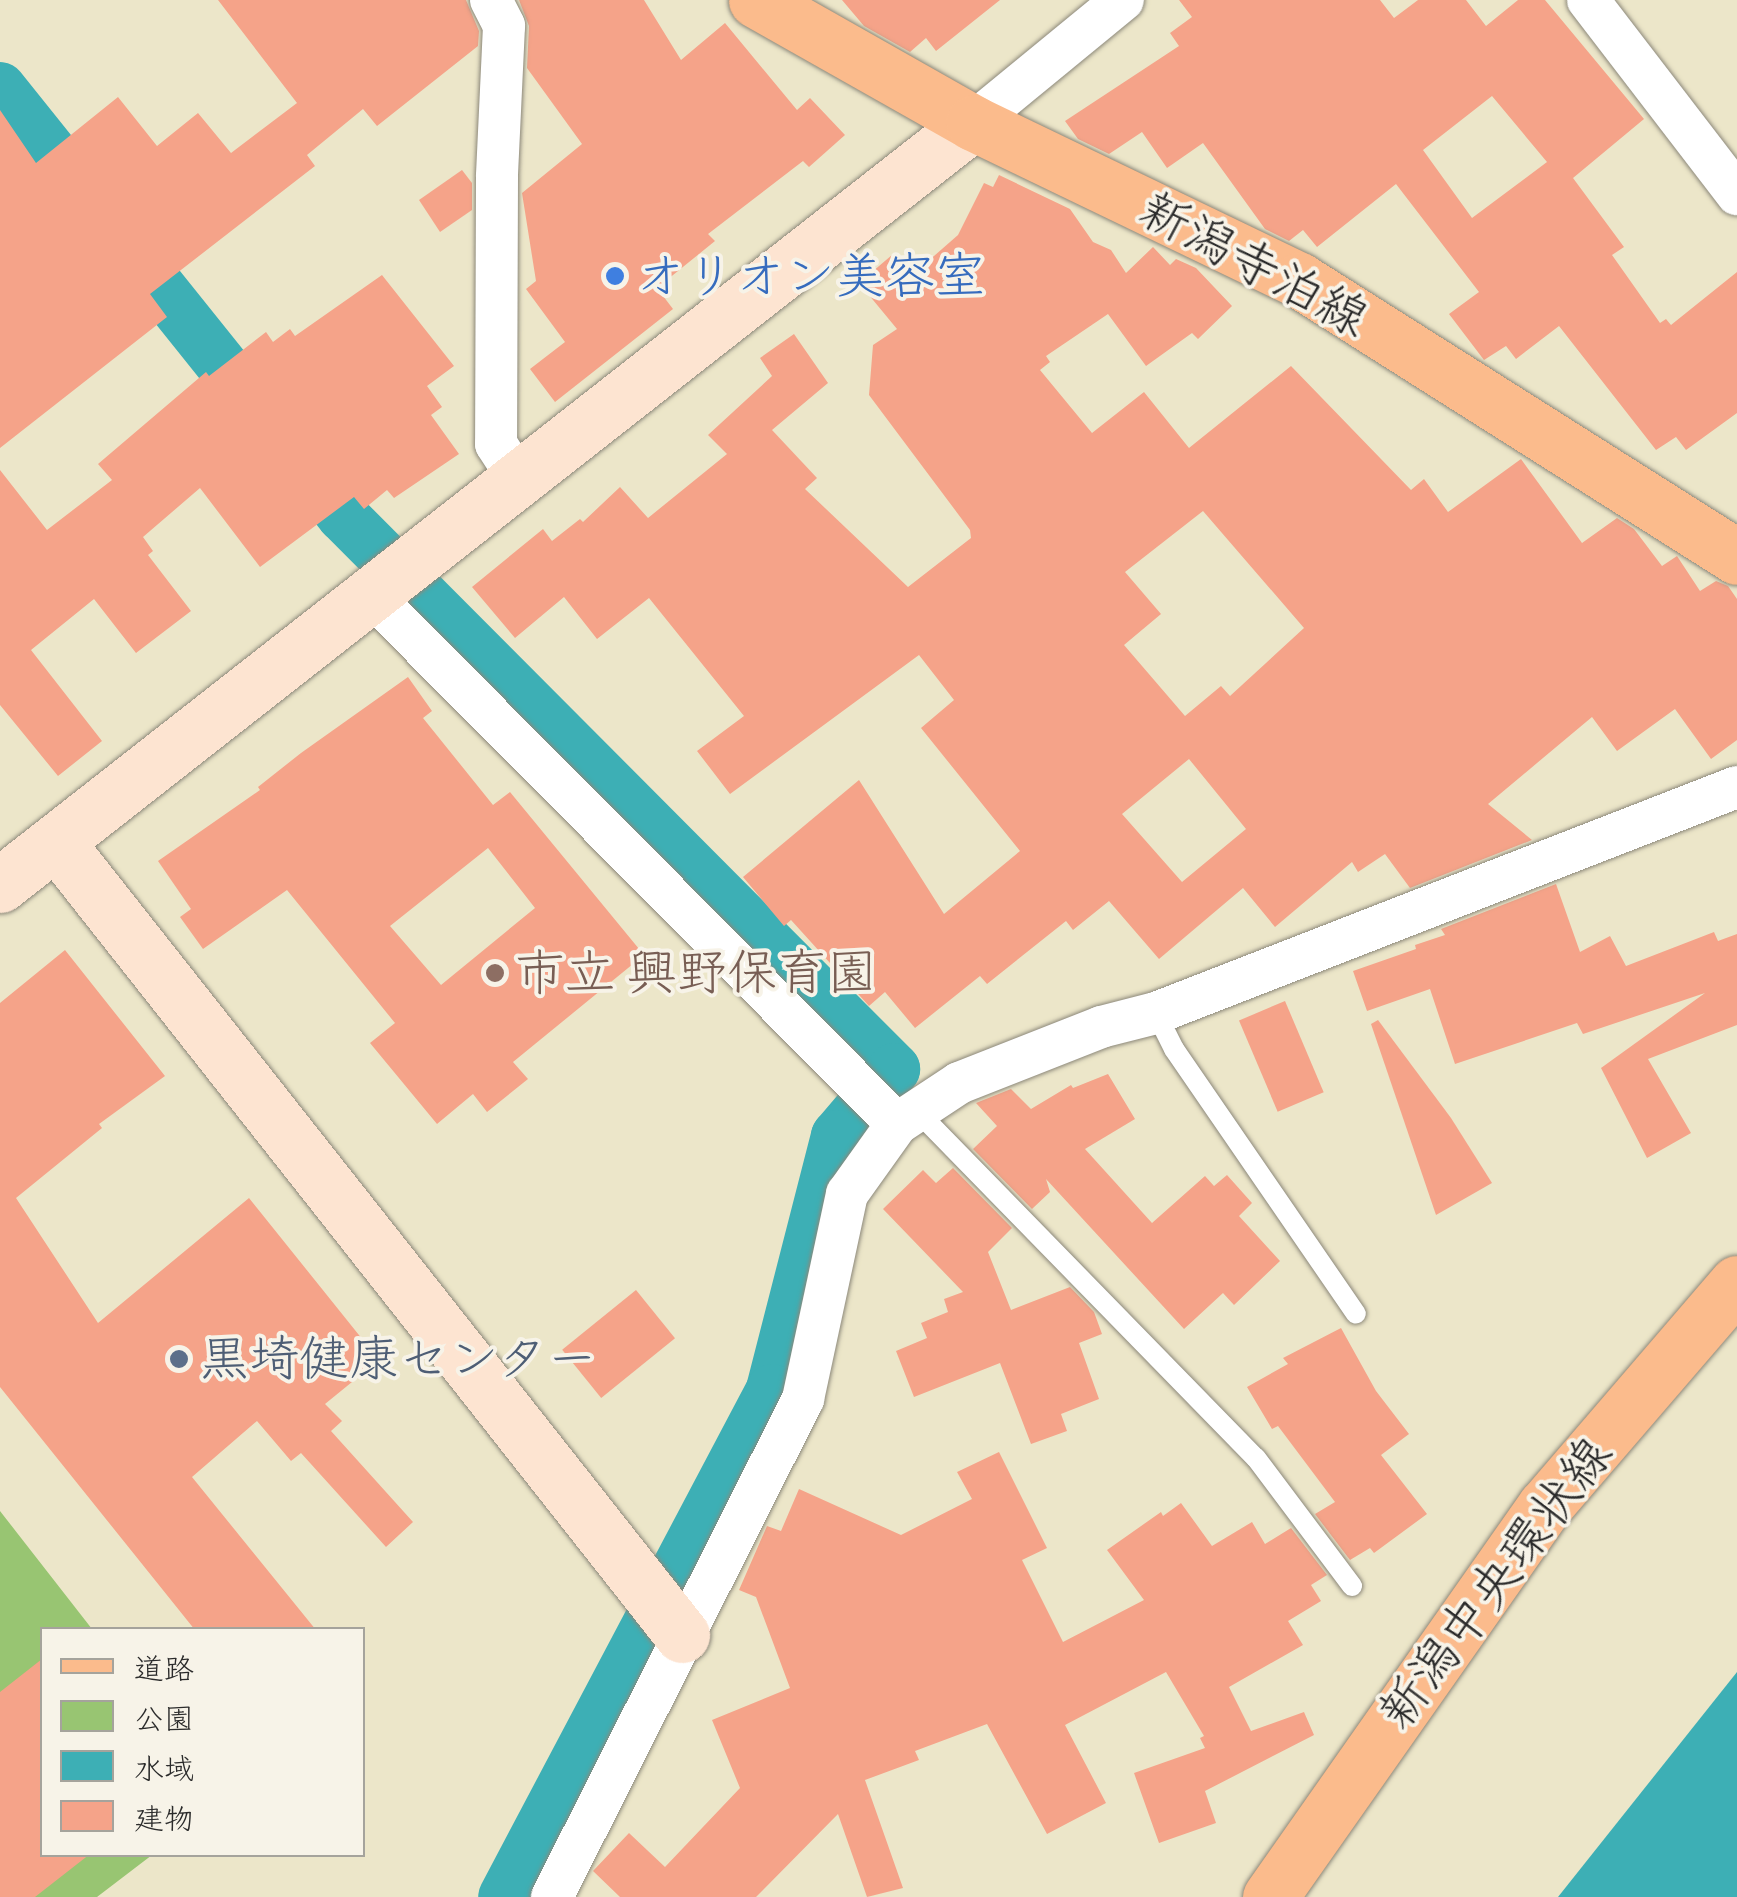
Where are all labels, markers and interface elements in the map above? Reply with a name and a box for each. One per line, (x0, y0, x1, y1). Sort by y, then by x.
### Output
street label: 新潟寺泊線 (1130, 179, 1378, 349)
place label: オリオン美容室 (635, 246, 985, 306)
marker: オリオン美容室 (604, 265, 626, 287)
place label: 市立 興野保育園 (515, 943, 877, 1003)
marker: 市立 興野保育園 (484, 962, 506, 984)
place label: 黒埼健康センター (199, 1329, 599, 1389)
marker: 黒埼健康センター (168, 1348, 190, 1370)
street label: 新潟中央環状線 (1366, 1425, 1624, 1741)
legend (40, 1627, 365, 1857)
text: 道路 (134, 1650, 194, 1688)
text: 公園 (134, 1700, 194, 1738)
text: 水域 (134, 1750, 194, 1788)
text: 建物 (134, 1800, 194, 1838)

